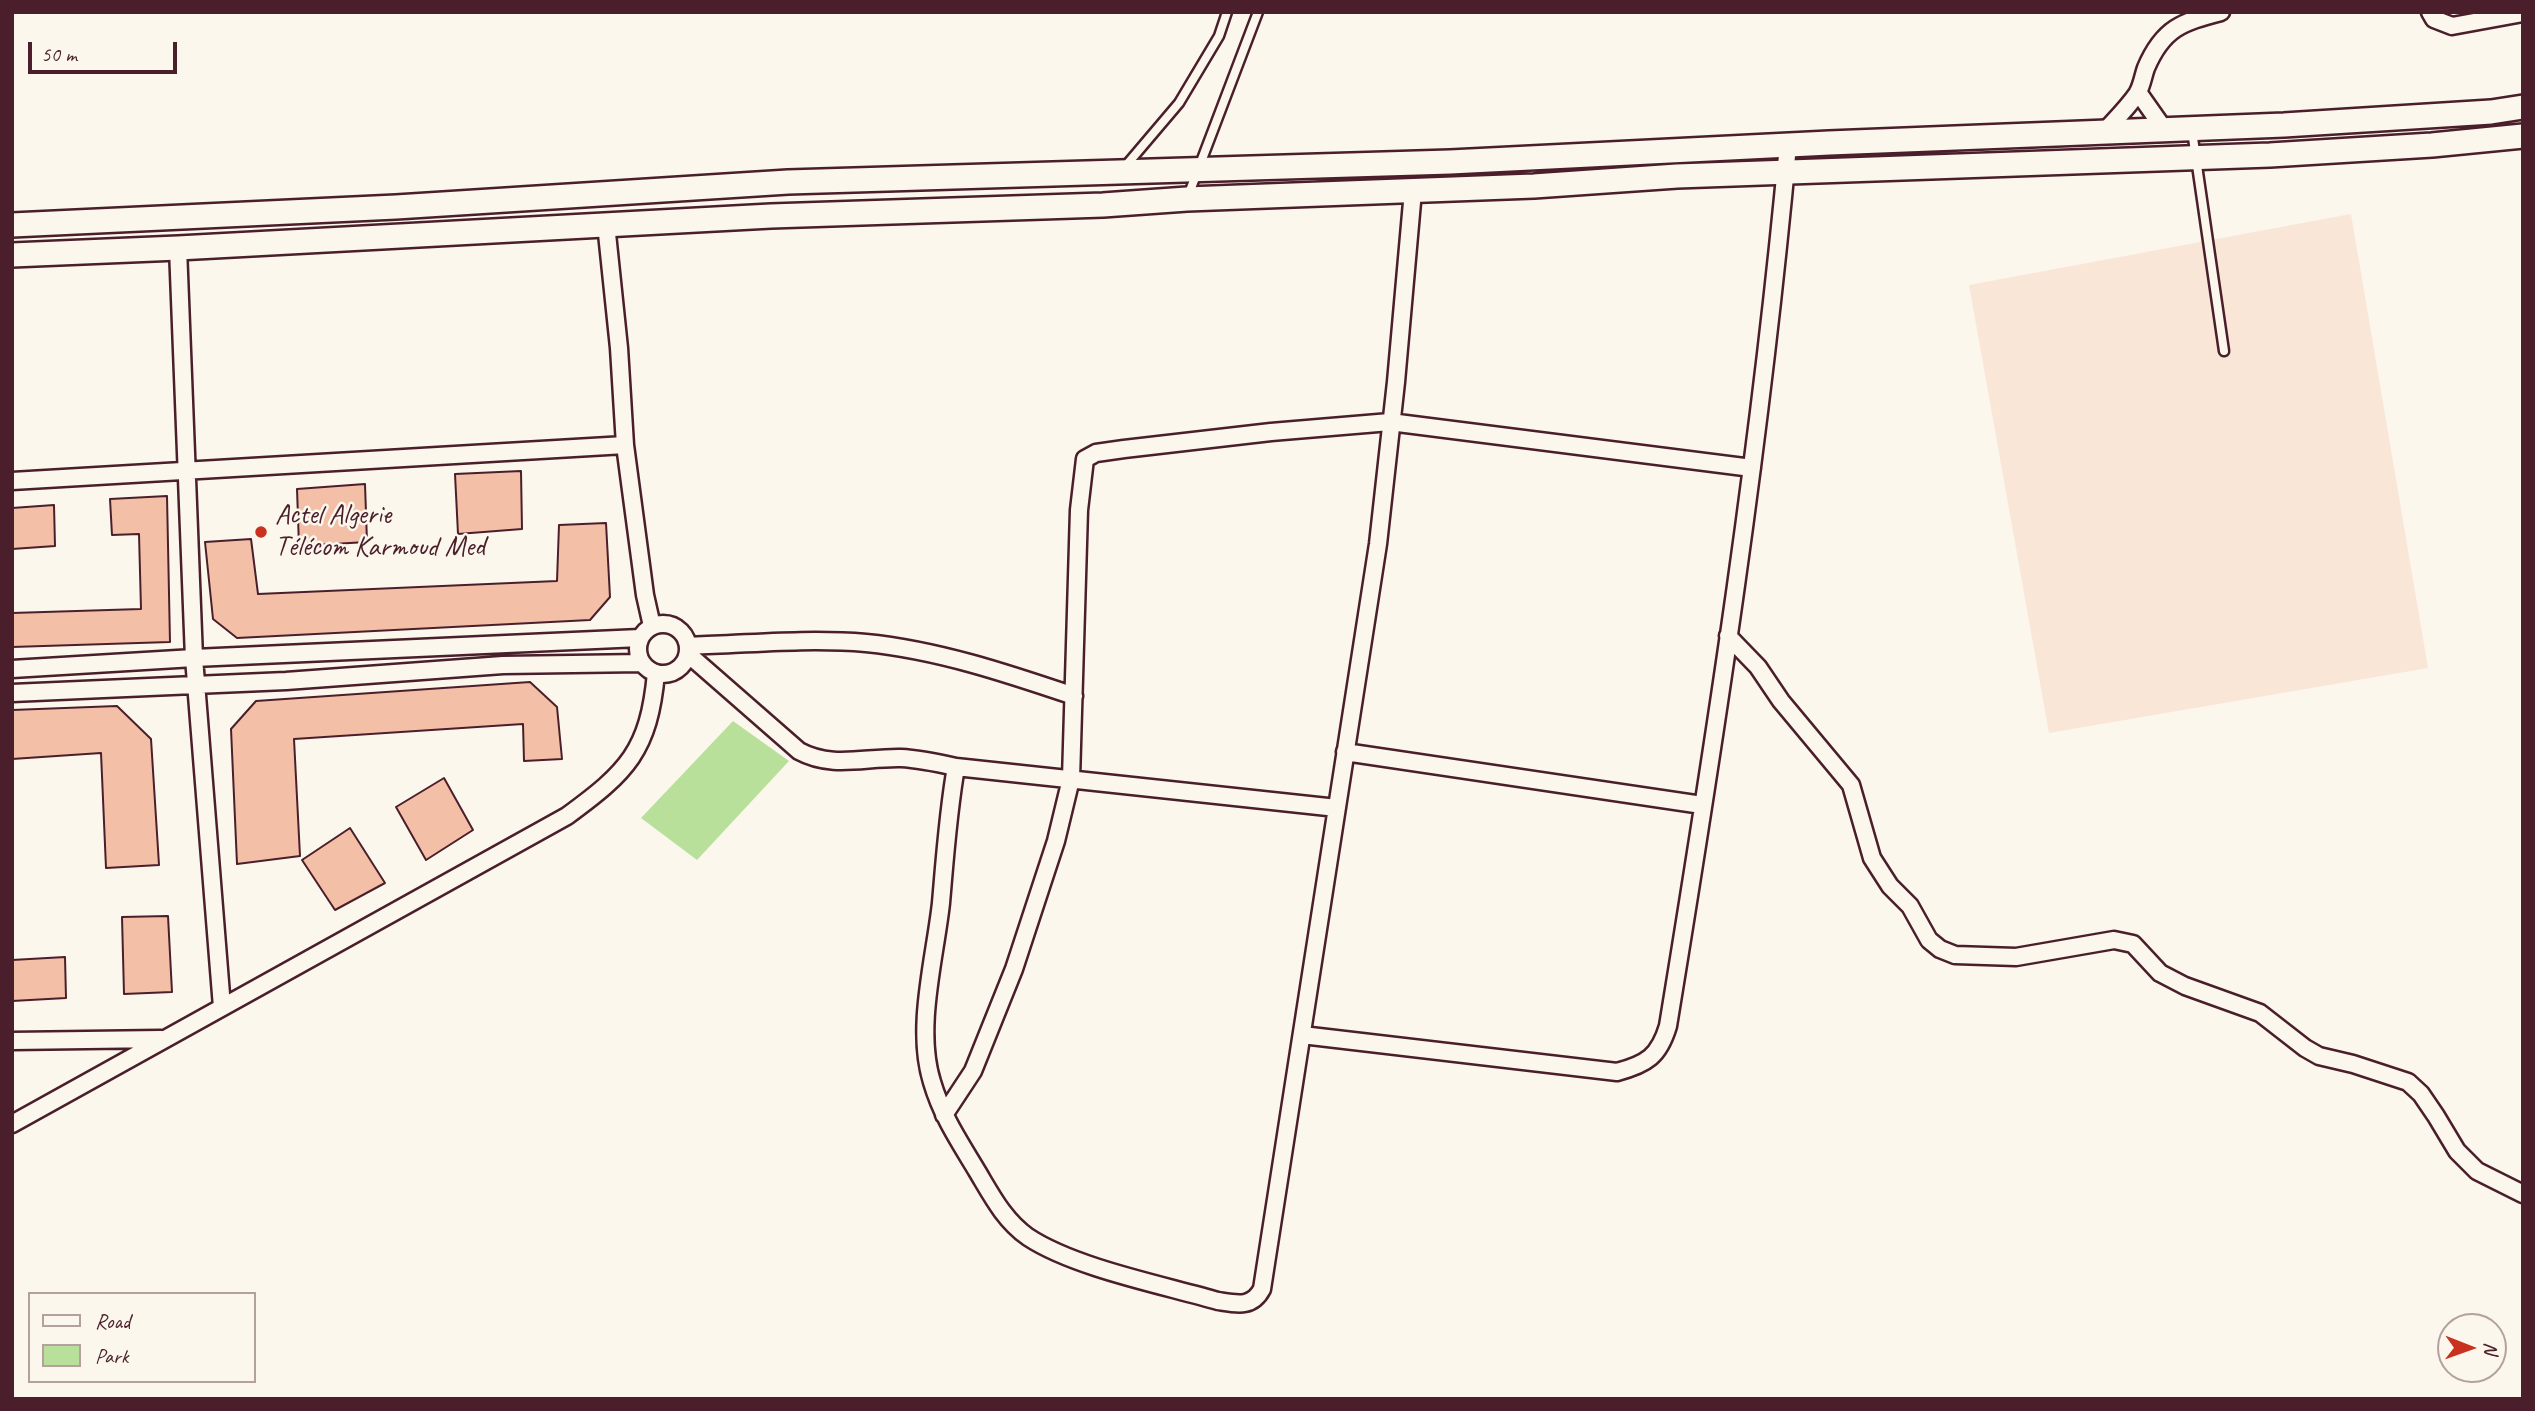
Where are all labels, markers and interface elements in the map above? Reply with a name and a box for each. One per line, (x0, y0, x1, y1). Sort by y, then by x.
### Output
scale bar (32, 28, 180, 72)
text: 50 m (41, 41, 77, 67)
place label: Actel Algerie Télécom Karmoud Med (275, 499, 485, 565)
marker: Actel Algerie Télécom Karmoud Med (253, 524, 269, 540)
legend (28, 1292, 256, 1383)
text: Road (95, 1308, 130, 1334)
north arrow (2437, 1313, 2507, 1383)
text: N (2479, 1342, 2503, 1354)
text: Park (95, 1343, 128, 1369)

